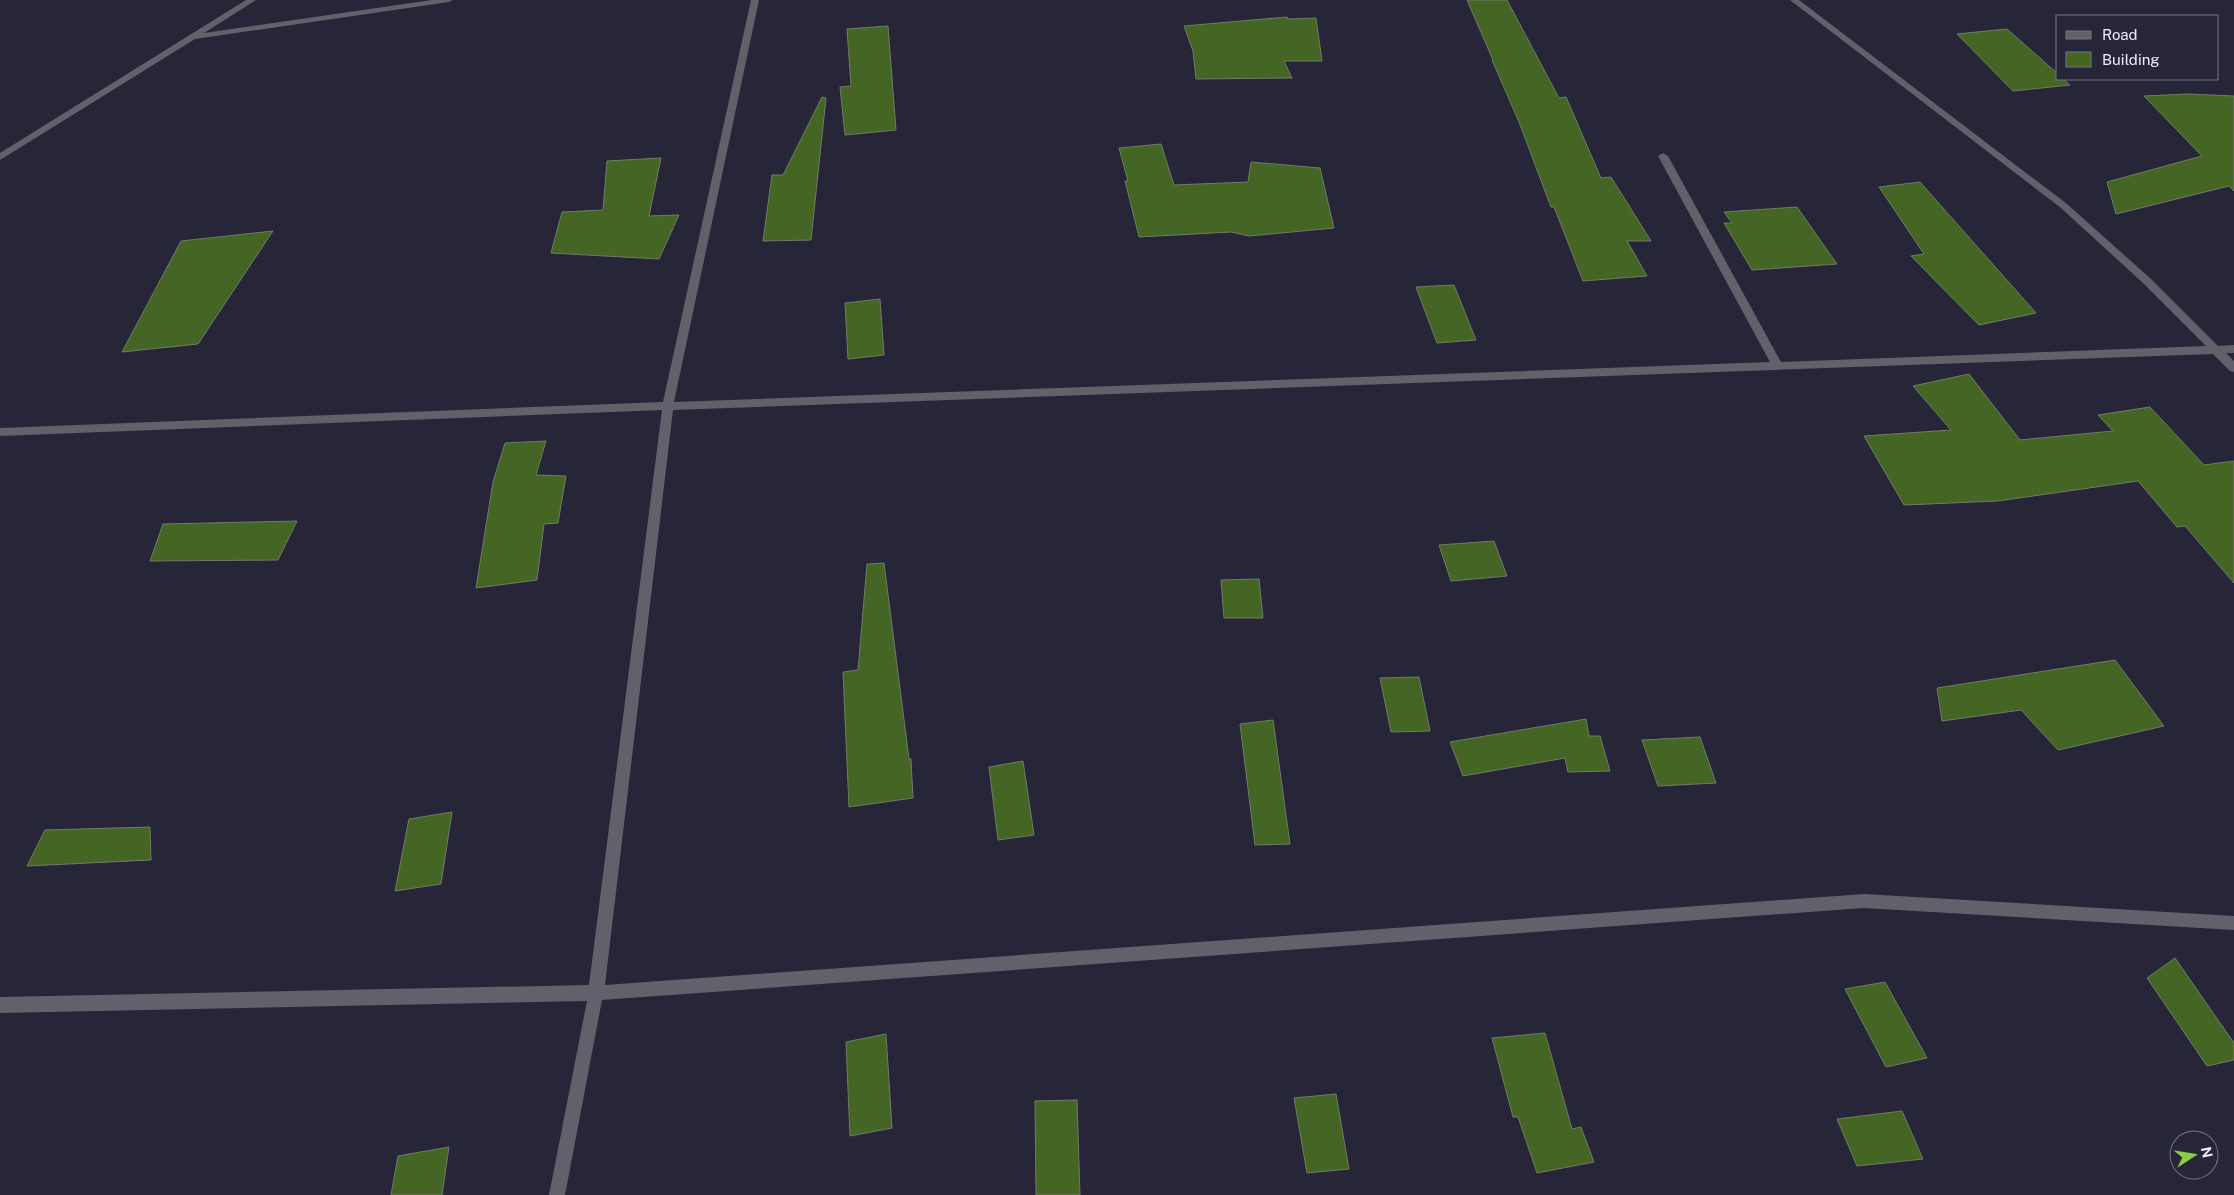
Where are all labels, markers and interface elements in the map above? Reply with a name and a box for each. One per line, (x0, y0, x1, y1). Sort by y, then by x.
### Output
legend (2056, 15, 2219, 80)
text: Road (2102, 26, 2138, 43)
text: Building (2102, 51, 2160, 68)
north arrow (2169, 1130, 2219, 1180)
text: N (2198, 1145, 2216, 1159)

